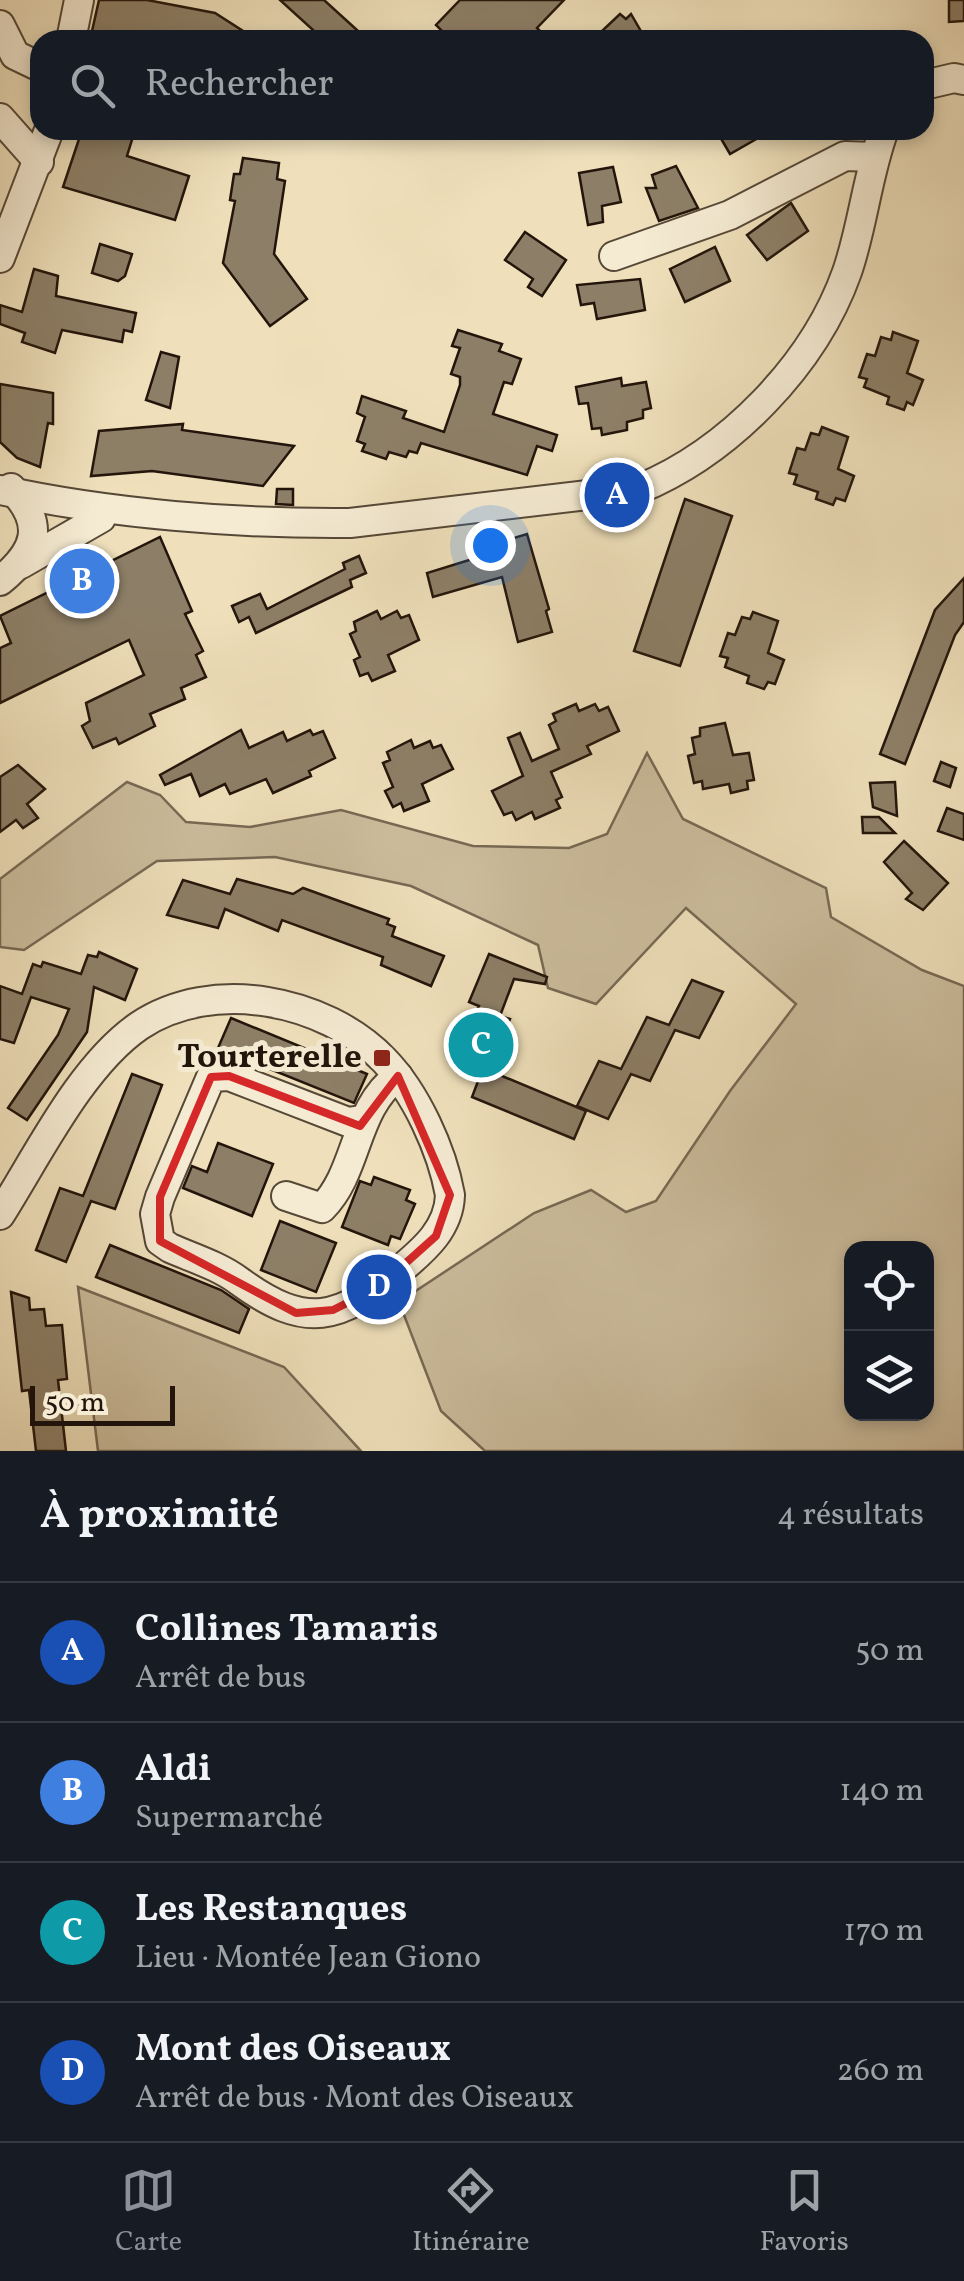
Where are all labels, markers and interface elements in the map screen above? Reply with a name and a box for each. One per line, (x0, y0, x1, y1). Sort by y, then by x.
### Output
search box (30, 30, 934, 140)
icon: search (65, 58, 120, 113)
text: Rechercher (145, 59, 333, 112)
pin: A (584, 458, 650, 532)
your location (465, 520, 516, 571)
pin: B (49, 544, 114, 618)
pin: C (448, 1008, 514, 1082)
place label: Tourterelle (177, 1034, 362, 1082)
marker: Tourterelle (371, 1047, 393, 1069)
map controls (844, 1241, 934, 1421)
button: locate (844, 1241, 934, 1331)
pin: D (346, 1250, 412, 1324)
button: layers (844, 1331, 934, 1421)
scale bar (30, 1381, 175, 1426)
text: 50 m (45, 1384, 105, 1423)
text: À proximité (40, 1487, 279, 1546)
text: 4 résultats (777, 1494, 924, 1538)
text: Collines Tamaris (135, 1604, 438, 1657)
text: A (61, 1630, 84, 1674)
text: 50 m (855, 1630, 924, 1674)
text: Arrêt de bus (135, 1657, 306, 1701)
text: Aldi (135, 1744, 212, 1797)
text: B (62, 1770, 83, 1814)
text: 140 m (839, 1770, 924, 1814)
text: Supermarché (135, 1797, 323, 1841)
text: Les Restanques (135, 1884, 407, 1937)
text: C (62, 1910, 83, 1954)
text: 170 m (843, 1910, 924, 1954)
text: Lieu · Montée Jean Giono (135, 1937, 481, 1981)
text: Mont des Oiseaux (135, 2024, 451, 2077)
text: D (61, 2050, 84, 2094)
text: 260 m (837, 2050, 924, 2094)
text: Arrêt de bus · Mont des Oiseaux (135, 2077, 574, 2121)
tab: Carte (115, 2163, 182, 2262)
tab: Itinéraire (412, 2163, 530, 2262)
tab: Favoris (760, 2163, 849, 2262)

